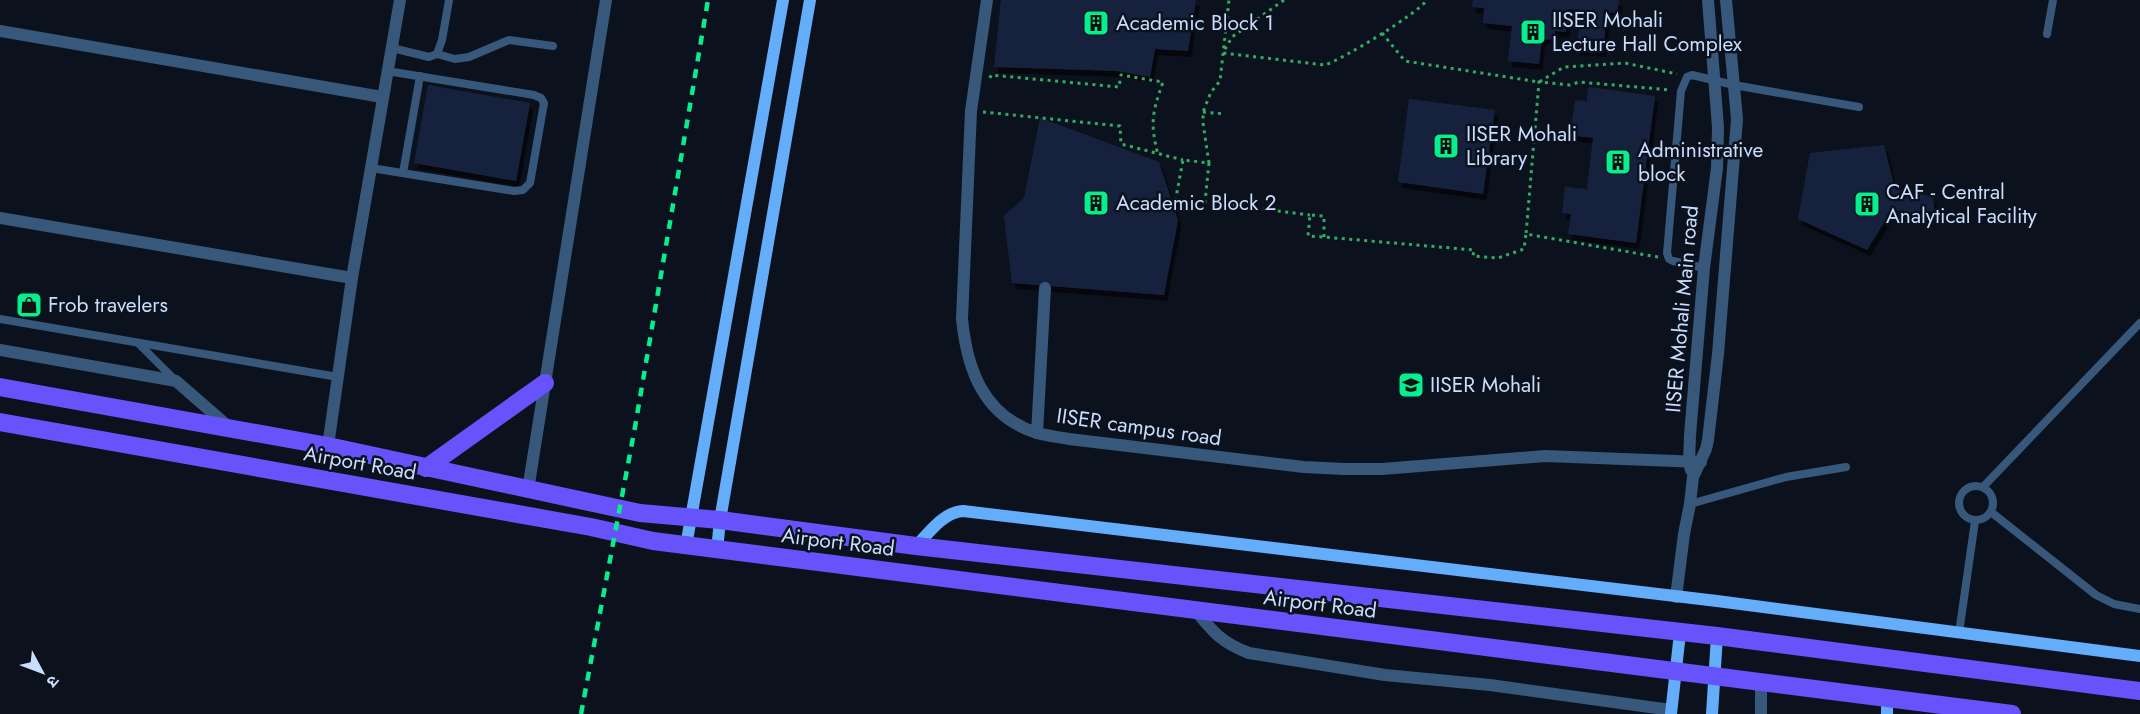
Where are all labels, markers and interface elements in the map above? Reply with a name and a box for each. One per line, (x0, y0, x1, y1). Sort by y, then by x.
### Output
place label: IISER Mohali Lecture Hall Complex (1552, 5, 1742, 59)
building icon: Academic Block 1 (1081, 8, 1111, 38)
place label: Academic Block 1 (1116, 8, 1274, 38)
building icon: IISER Mohali Lecture Hall Complex (1518, 17, 1548, 47)
place label: IISER Mohali Library (1466, 119, 1577, 173)
building icon: IISER Mohali Library (1431, 131, 1461, 161)
place label: Administrative block (1638, 135, 1763, 189)
building icon: Administrative block (1603, 147, 1633, 177)
place label: CAF - Central Analytical Facility (1886, 177, 2038, 231)
building icon: Academic Block 2 (1081, 188, 1111, 218)
place label: Academic Block 2 (1116, 188, 1277, 218)
building icon: CAF - Central Analytical Facility (1852, 189, 1882, 219)
street label: IISER Mohali Main road (1658, 204, 1706, 414)
shop icon: Frob travelers (14, 290, 44, 320)
place label: Frob travelers (48, 290, 168, 320)
school or university icon: IISER Mohali (1396, 370, 1426, 400)
place label: IISER Mohali (1430, 370, 1541, 400)
street label: IISER campus road (1055, 401, 1223, 453)
street label: Airport Road (301, 438, 419, 488)
street label: Airport Road (780, 520, 896, 564)
street label: Airport Road (1262, 582, 1378, 626)
north arrow (12, 642, 72, 702)
text: उ (41, 670, 65, 693)

